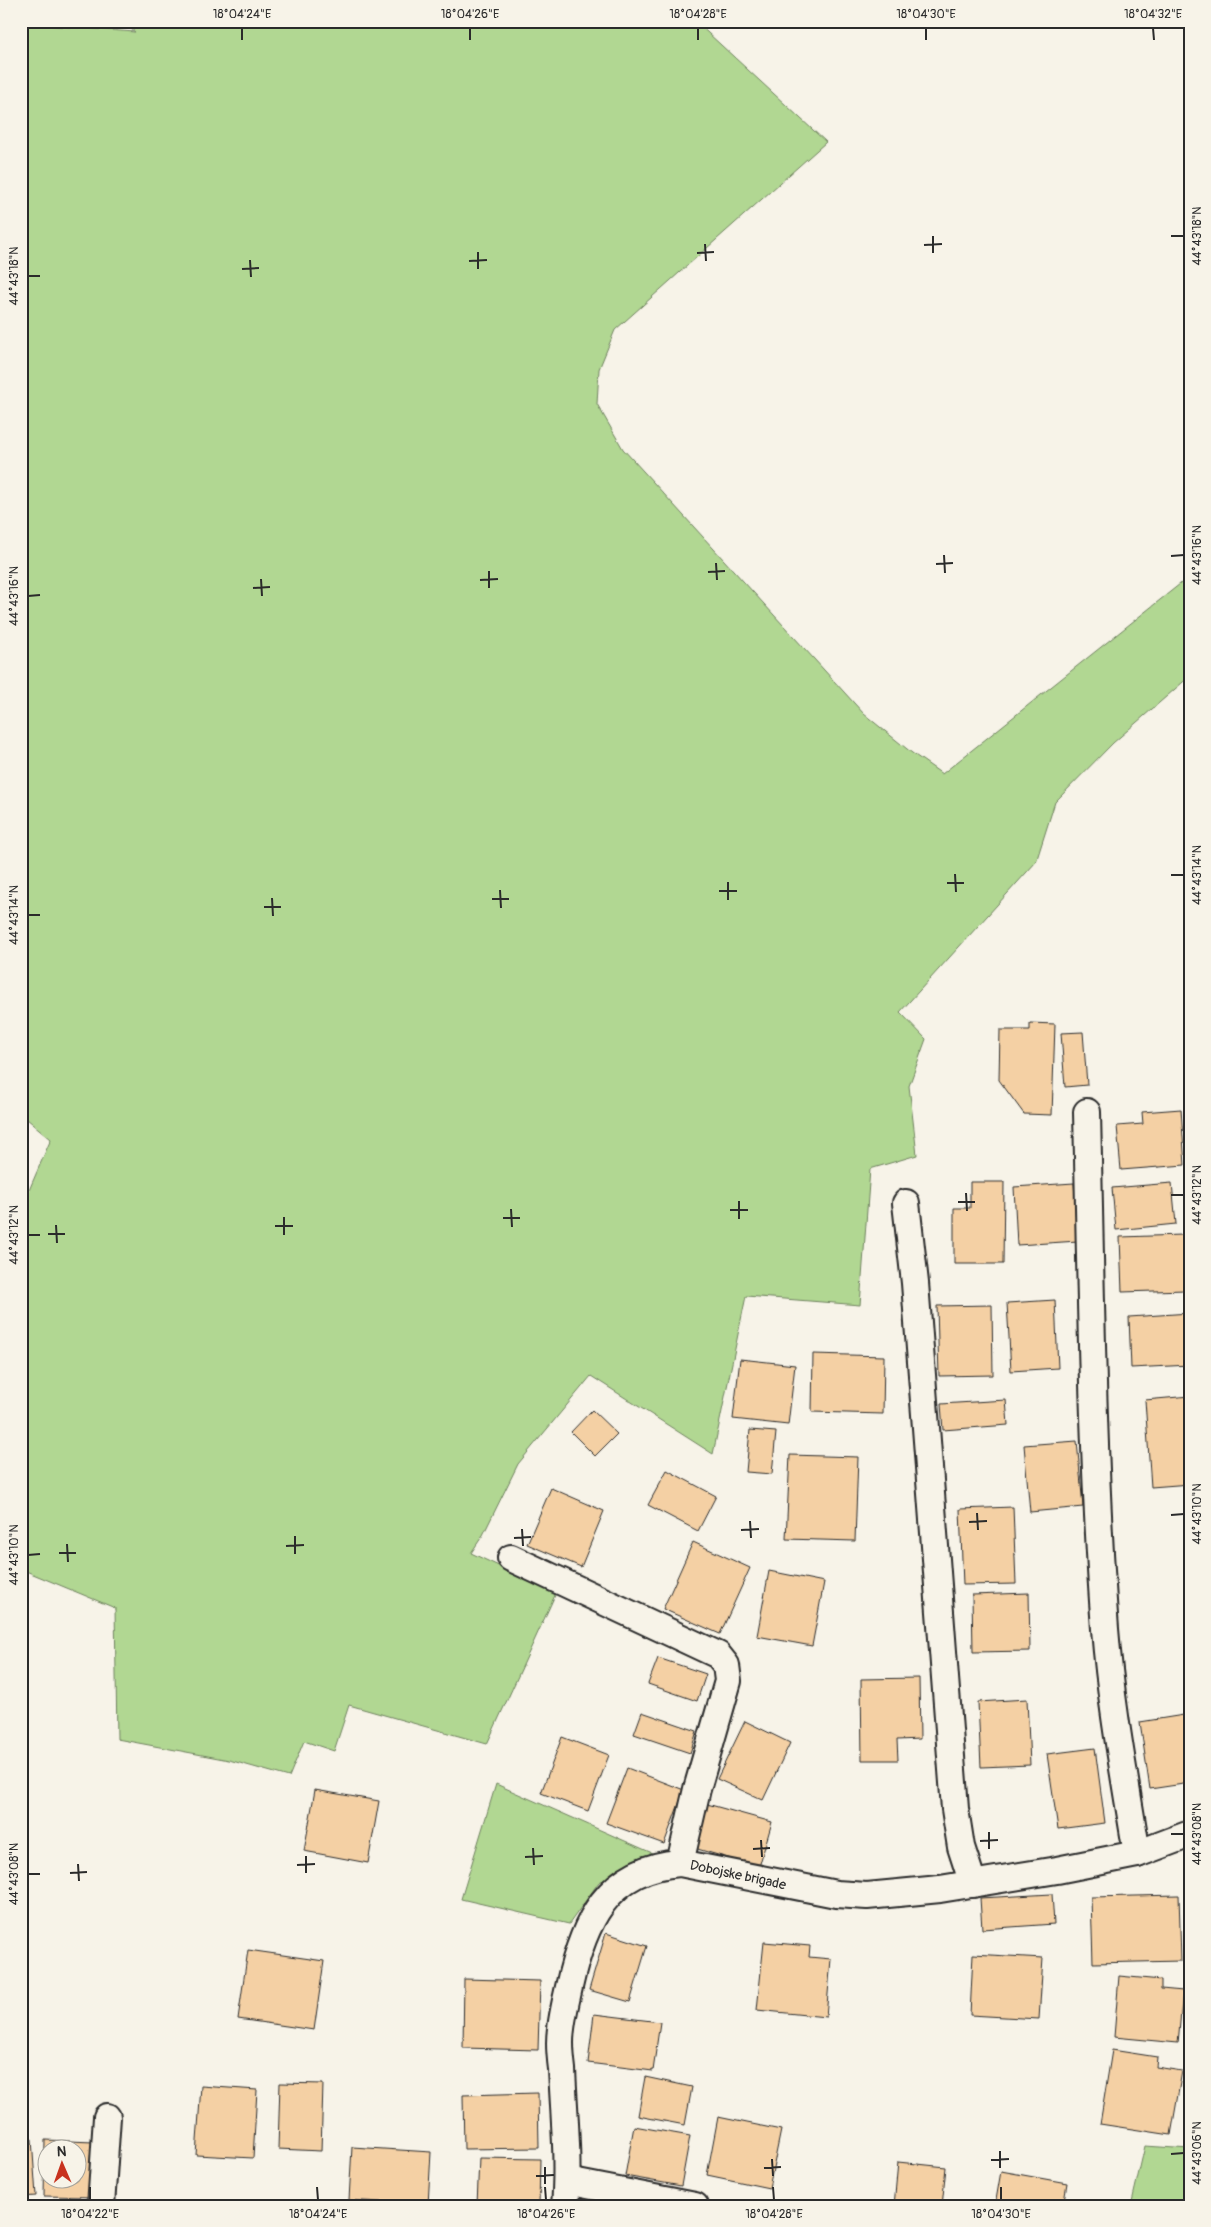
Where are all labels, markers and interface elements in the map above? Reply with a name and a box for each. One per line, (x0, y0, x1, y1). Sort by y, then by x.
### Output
text: 18°04'24"E (213, 7, 271, 22)
text: 18°04'26"E (441, 7, 499, 22)
text: 18°04'28"E (669, 7, 727, 22)
text: 18°04'30"E (896, 7, 956, 22)
text: 18°04'32"E (1124, 7, 1182, 22)
text: 44°43'18"N (1190, 207, 1205, 265)
text: 44°43'18"N (7, 247, 22, 305)
text: 44°43'16"N (1190, 525, 1205, 585)
text: 44°43'16"N (7, 566, 22, 626)
text: 44°43'14"N (1190, 845, 1205, 905)
text: 44°43'14"N (7, 885, 22, 945)
text: 44°43'12"N (1190, 1165, 1205, 1225)
text: 44°43'12"N (7, 1205, 22, 1265)
text: 44°43'10"N (1190, 1483, 1205, 1545)
text: 44°43'10"N (7, 1524, 22, 1586)
text: 44°43'08"N (1190, 1803, 1205, 1865)
text: 44°43'08"N (7, 1843, 22, 1905)
street label: Dobojske brigade (688, 1857, 788, 1893)
text: 44°43'06"N (1190, 2121, 1205, 2185)
north arrow (38, 2140, 88, 2190)
text: N (57, 2143, 67, 2160)
text: 18°04'22"E (61, 2207, 119, 2222)
text: 18°04'24"E (289, 2207, 347, 2222)
text: 18°04'26"E (517, 2207, 575, 2222)
text: 18°04'28"E (745, 2207, 803, 2222)
text: 18°04'30"E (971, 2207, 1031, 2222)

